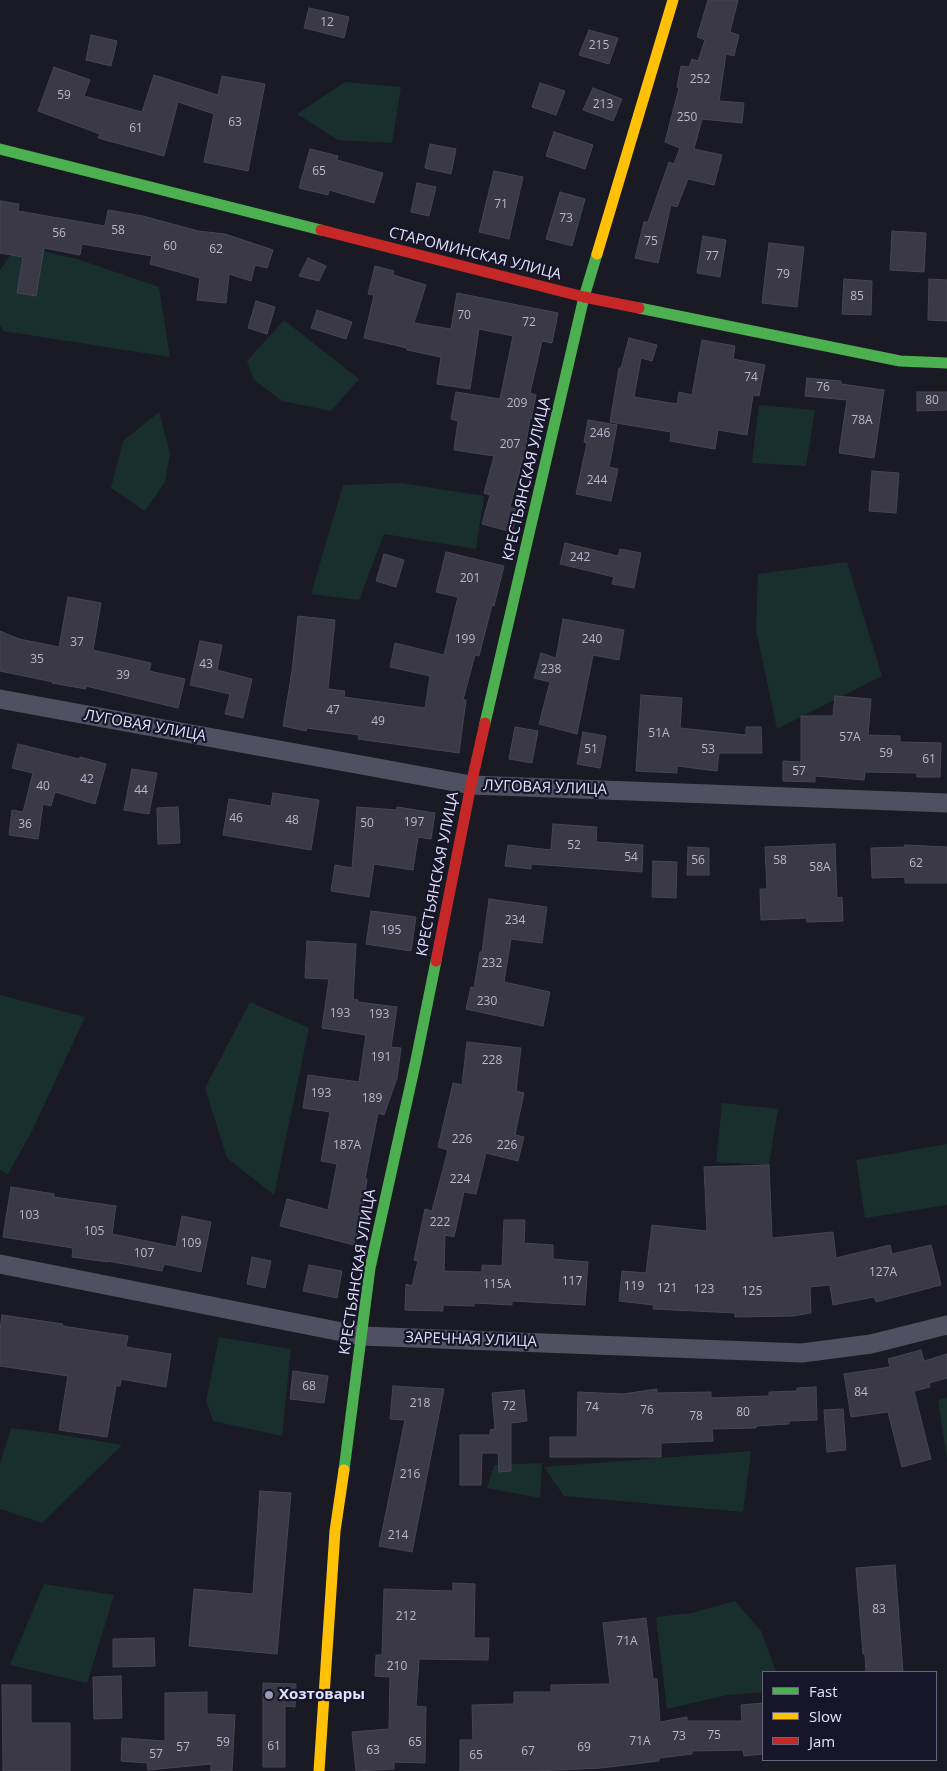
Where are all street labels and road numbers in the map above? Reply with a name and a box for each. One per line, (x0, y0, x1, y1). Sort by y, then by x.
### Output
street label: СТАРОМИНСКАЯ УЛИЦА (387, 224, 563, 284)
street label: КРЕСТЬЯНСКАЯ УЛИЦА (499, 395, 555, 563)
street label: ЛУГОВАЯ УЛИЦА (83, 706, 207, 746)
street label: ЛУГОВАЯ УЛИЦА (483, 777, 607, 799)
street label: КРЕСТЬЯНСКАЯ УЛИЦА (413, 790, 463, 958)
street label: КРЕСТЬЯНСКАЯ УЛИЦА (336, 1188, 380, 1356)
street label: ЗАРЕЧНАЯ УЛИЦА (405, 1329, 537, 1351)

